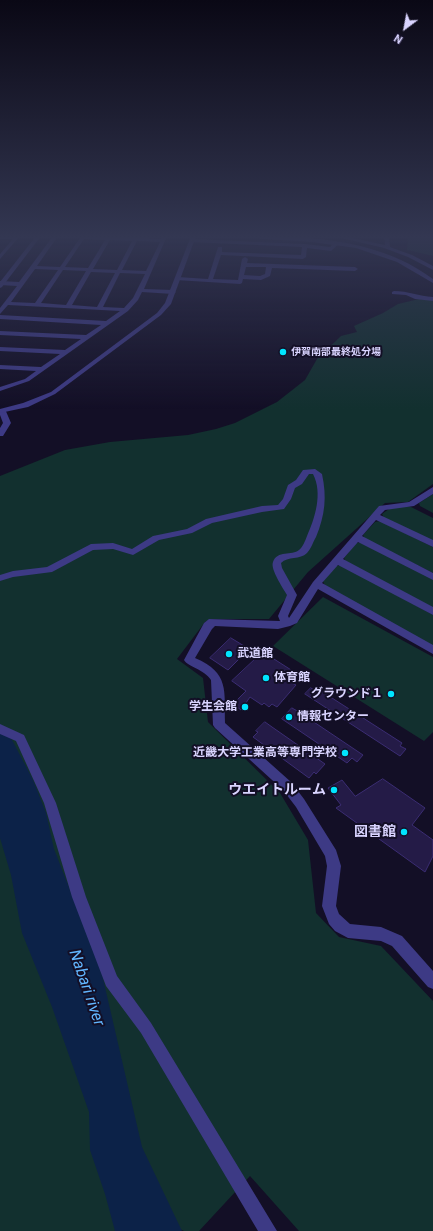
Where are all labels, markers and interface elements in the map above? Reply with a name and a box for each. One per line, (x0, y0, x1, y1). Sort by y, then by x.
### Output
north arrow (385, 8, 425, 48)
text: N (392, 31, 405, 46)
place label: 伊賀南部最終処分場 (291, 346, 381, 358)
marker: 伊賀南部最終処分場 (278, 347, 288, 357)
place label: 武道館 (237, 647, 273, 661)
marker: 武道館 (224, 649, 234, 659)
place label: 体育館 (274, 671, 310, 685)
marker: 体育館 (261, 673, 271, 683)
place label: グラウンド１ (311, 687, 383, 701)
marker: グラウンド１ (386, 689, 396, 699)
place label: 学生会館 (189, 700, 237, 714)
marker: 学生会館 (240, 702, 250, 712)
place label: 情報センター (297, 710, 369, 724)
marker: 情報センター (284, 712, 294, 722)
place label: 近畿大学工業高等専門学校 (193, 746, 337, 760)
marker: 近畿大学工業高等専門学校 (340, 748, 350, 758)
place label: ウエイトルーム (228, 782, 326, 798)
marker: ウエイトルーム (329, 785, 339, 795)
place label: 図書館 (354, 824, 396, 840)
marker: 図書館 (399, 827, 409, 837)
water label: Nabari river (64, 947, 108, 1029)

